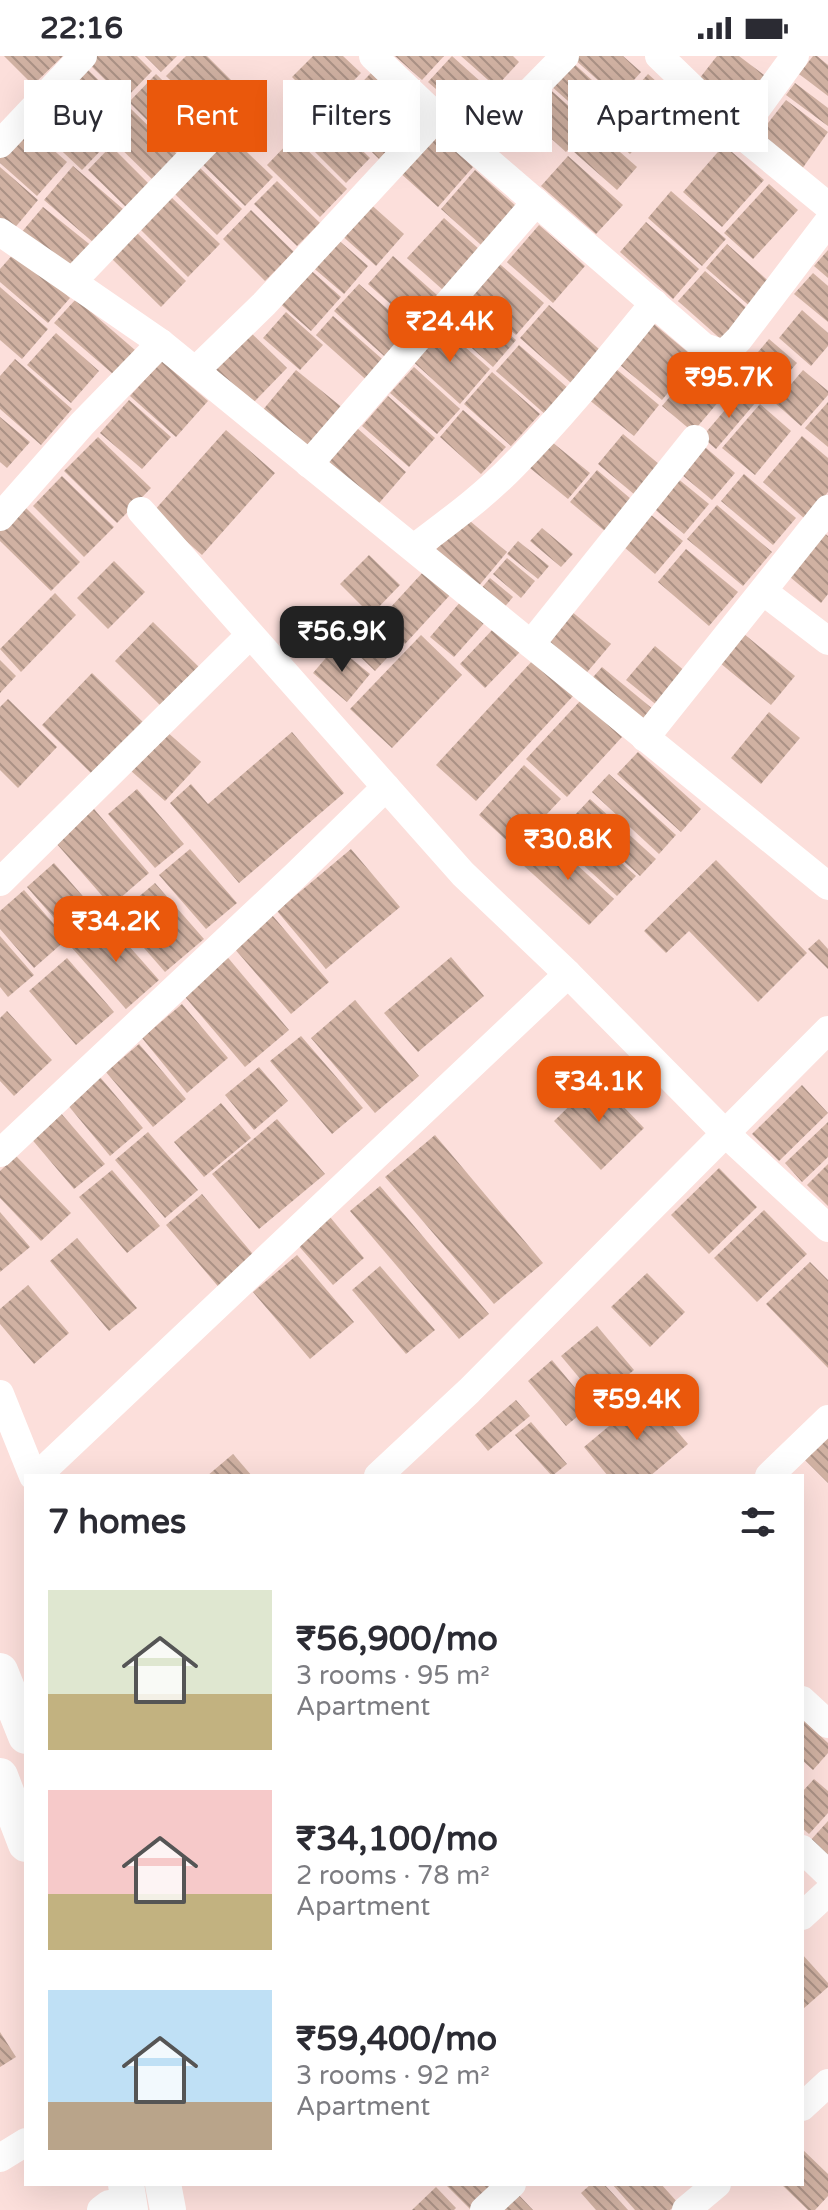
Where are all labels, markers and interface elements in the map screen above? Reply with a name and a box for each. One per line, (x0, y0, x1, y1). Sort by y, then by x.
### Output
text: 22:16 (40, 10, 123, 47)
chip: Buy (24, 80, 131, 152)
chip: Rent (147, 80, 267, 152)
chip: Filters (283, 80, 420, 152)
chip: New (436, 80, 552, 152)
chip: Apartment (568, 80, 768, 152)
pin: ₹24.4K (385, 296, 515, 364)
text: ₹24.4K (406, 306, 494, 337)
pin: ₹95.7K (664, 352, 794, 420)
text: ₹95.7K (685, 362, 773, 393)
pin: ₹56.9K (277, 606, 407, 674)
text: ₹56.9K (298, 616, 386, 647)
pin: ₹30.8K (503, 814, 633, 882)
text: ₹30.8K (524, 824, 612, 855)
pin: ₹34.2K (51, 896, 181, 964)
text: ₹34.2K (72, 906, 160, 937)
pin: ₹34.1K (534, 1056, 664, 1124)
text: ₹34.1K (555, 1066, 643, 1097)
pin: ₹59.4K (572, 1374, 702, 1442)
text: ₹59.4K (593, 1384, 681, 1415)
icon: filters (736, 1500, 780, 1544)
text: 7 homes (48, 1502, 186, 1543)
text: ₹56,900/mo (296, 1619, 498, 1660)
icon: home (112, 1622, 208, 1718)
text: 3 rooms · 95 m² (296, 1660, 490, 1691)
text: Apartment (296, 1691, 430, 1722)
text: ₹34,100/mo (296, 1819, 498, 1860)
icon: home (112, 1822, 208, 1918)
text: 2 rooms · 78 m² (296, 1860, 490, 1891)
text: Apartment (296, 1891, 430, 1922)
text: ₹59,400/mo (296, 2019, 497, 2060)
icon: home (112, 2022, 208, 2118)
text: 3 rooms · 92 m² (296, 2060, 490, 2091)
text: Apartment (296, 2091, 430, 2122)

